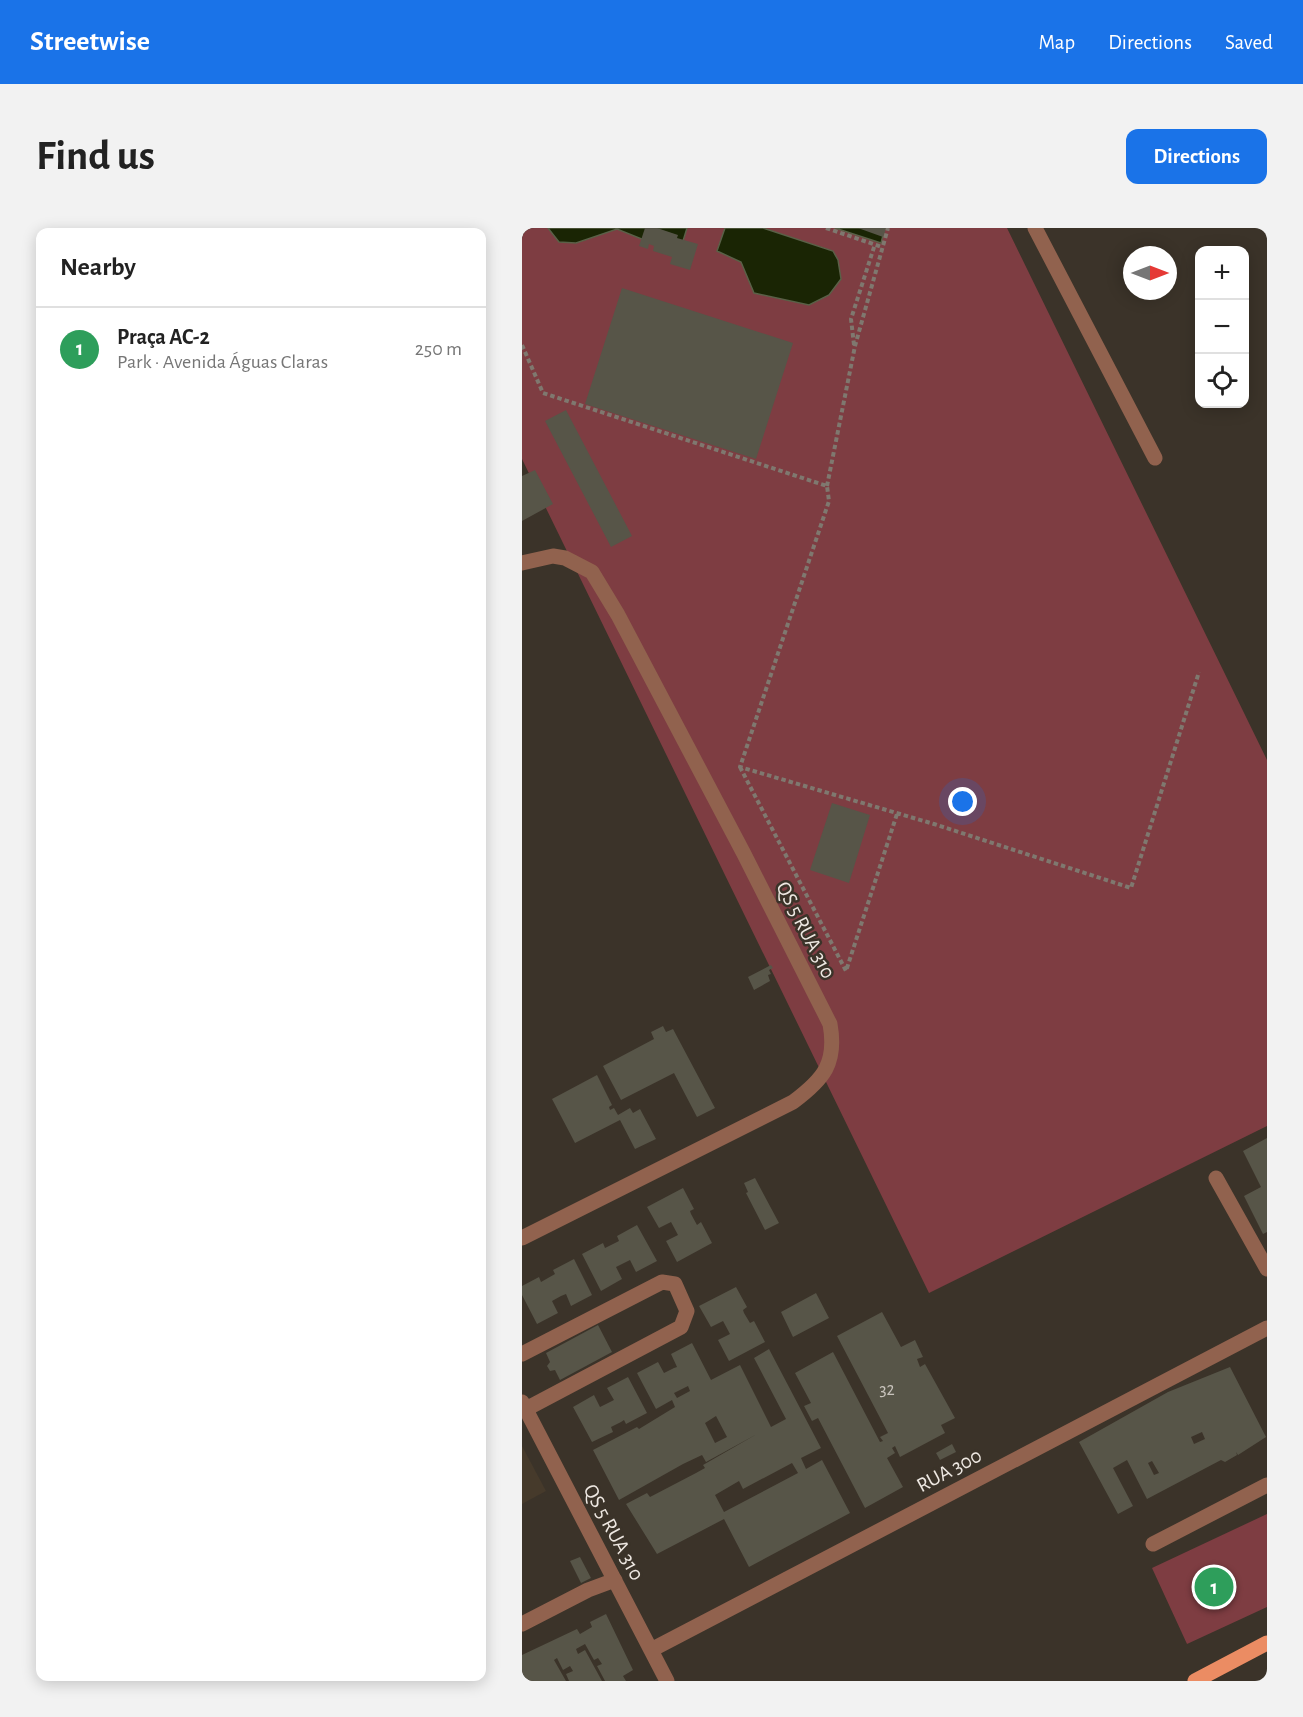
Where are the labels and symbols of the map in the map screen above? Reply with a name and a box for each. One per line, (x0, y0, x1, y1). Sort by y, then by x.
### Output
north arrow (1123, 246, 1177, 300)
your location (948, 787, 977, 816)
street label: QS 5 RUA 310 (772, 878, 839, 982)
house number: 32 (879, 1381, 895, 1399)
street label: RUA 300 (913, 1445, 985, 1496)
street label: QS 5 RUA 310 (579, 1481, 648, 1584)
pin: 1 (1194, 1564, 1234, 1610)

